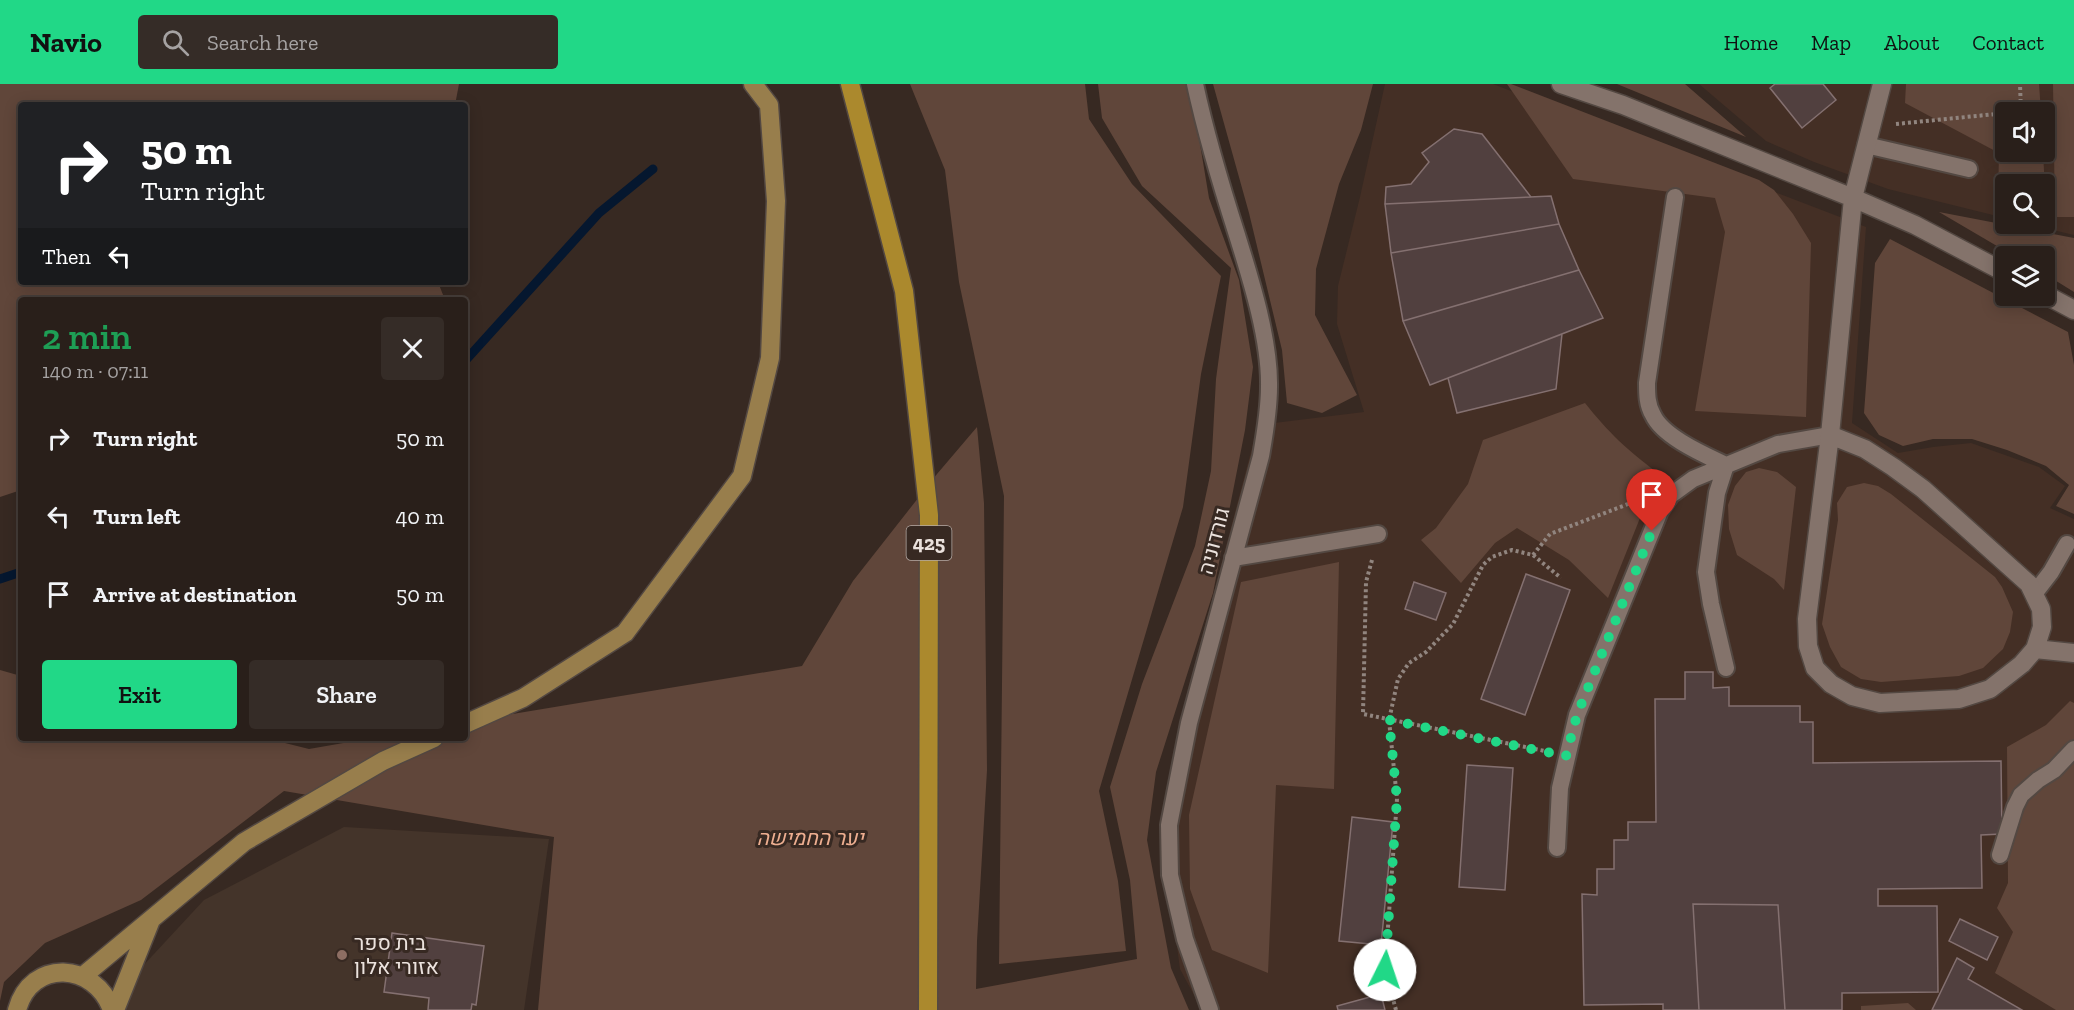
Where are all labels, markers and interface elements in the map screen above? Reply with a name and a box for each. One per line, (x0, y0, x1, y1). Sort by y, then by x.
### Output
search box (138, 15, 558, 69)
text: Navio (30, 26, 102, 59)
icon: search (159, 26, 192, 59)
text: Search here (207, 29, 318, 56)
text: Home (1724, 30, 1778, 55)
text: Map (1811, 30, 1851, 55)
text: About (1884, 30, 1939, 55)
text: Contact (1972, 30, 2044, 55)
map controls (1995, 102, 2055, 306)
button: sound (1995, 102, 2055, 162)
text: 50 m (141, 124, 232, 175)
icon: right (42, 126, 120, 204)
button: search (1995, 174, 2055, 234)
text: Turn right (141, 175, 265, 207)
icon: left (103, 240, 136, 273)
text: Then (42, 243, 91, 270)
button: layers (1995, 246, 2055, 306)
text: 2 min (42, 315, 131, 358)
button: close (381, 317, 444, 380)
text: 140 m · 07:11 (42, 359, 148, 383)
icon: right (42, 422, 75, 455)
text: Turn right (93, 425, 197, 452)
text: 50 m (396, 425, 444, 452)
pin (1626, 469, 1677, 531)
icon: arrive (1635, 478, 1668, 511)
icon: left (42, 500, 75, 533)
text: Turn left (93, 503, 180, 530)
text: 40 m (395, 503, 444, 530)
street label: גורדוניה (1193, 505, 1234, 577)
road number: 425 (906, 526, 952, 560)
icon: arrive (42, 578, 75, 611)
text: Arrive at destination (93, 581, 296, 608)
text: 50 m (396, 581, 444, 608)
button: Exit (42, 660, 237, 729)
button: Share (249, 660, 444, 729)
park label: יער החמישה (756, 825, 865, 850)
place label: בית ספר אזורי אלון (354, 930, 439, 979)
position arrow (1353, 938, 1417, 1002)
marker: בית ספר אזורי אלון (335, 948, 349, 962)

